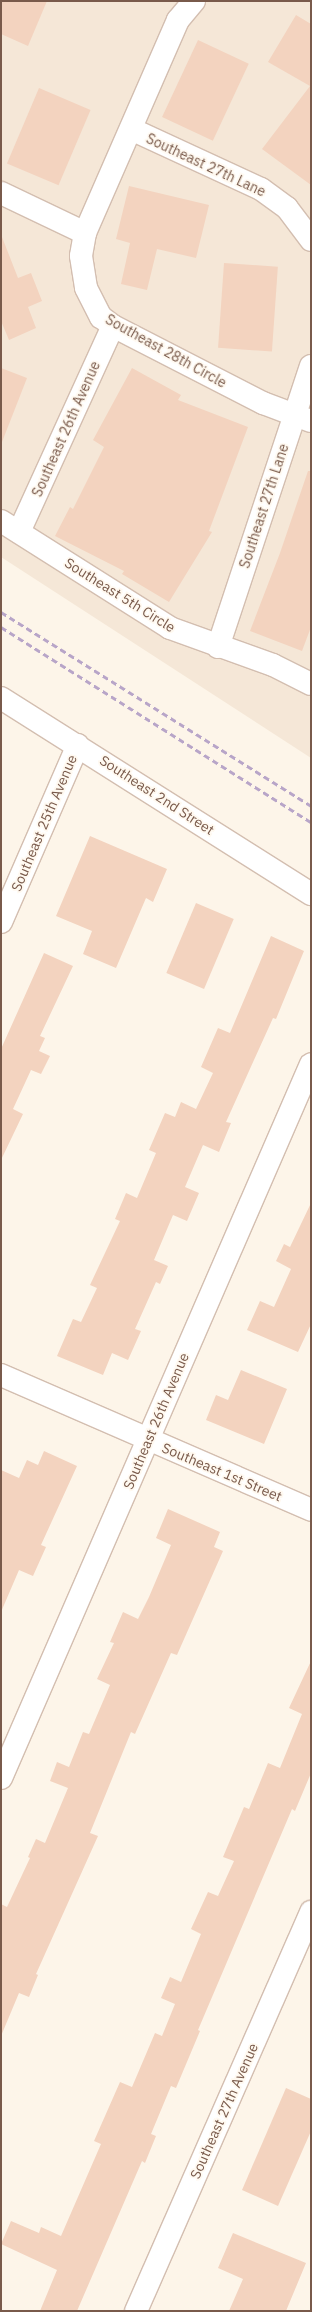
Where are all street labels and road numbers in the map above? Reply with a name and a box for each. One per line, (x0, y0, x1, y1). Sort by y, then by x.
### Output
street label: Southeast 27th Lane (144, 130, 268, 200)
street label: Southeast 28th Circle (103, 311, 229, 391)
street label: Southeast 26th Avenue (29, 359, 103, 499)
street label: Southeast 27th Lane (236, 442, 292, 570)
street label: Southeast 5th Circle (62, 554, 178, 636)
street label: Southeast 25th Avenue (8, 752, 80, 894)
street label: Southeast 2nd Street (97, 752, 217, 838)
street label: Southeast 26th Avenue (120, 1350, 192, 1492)
street label: Southeast 1st Street (160, 1439, 284, 1505)
street label: Southeast 27th Avenue (187, 2041, 261, 2181)

